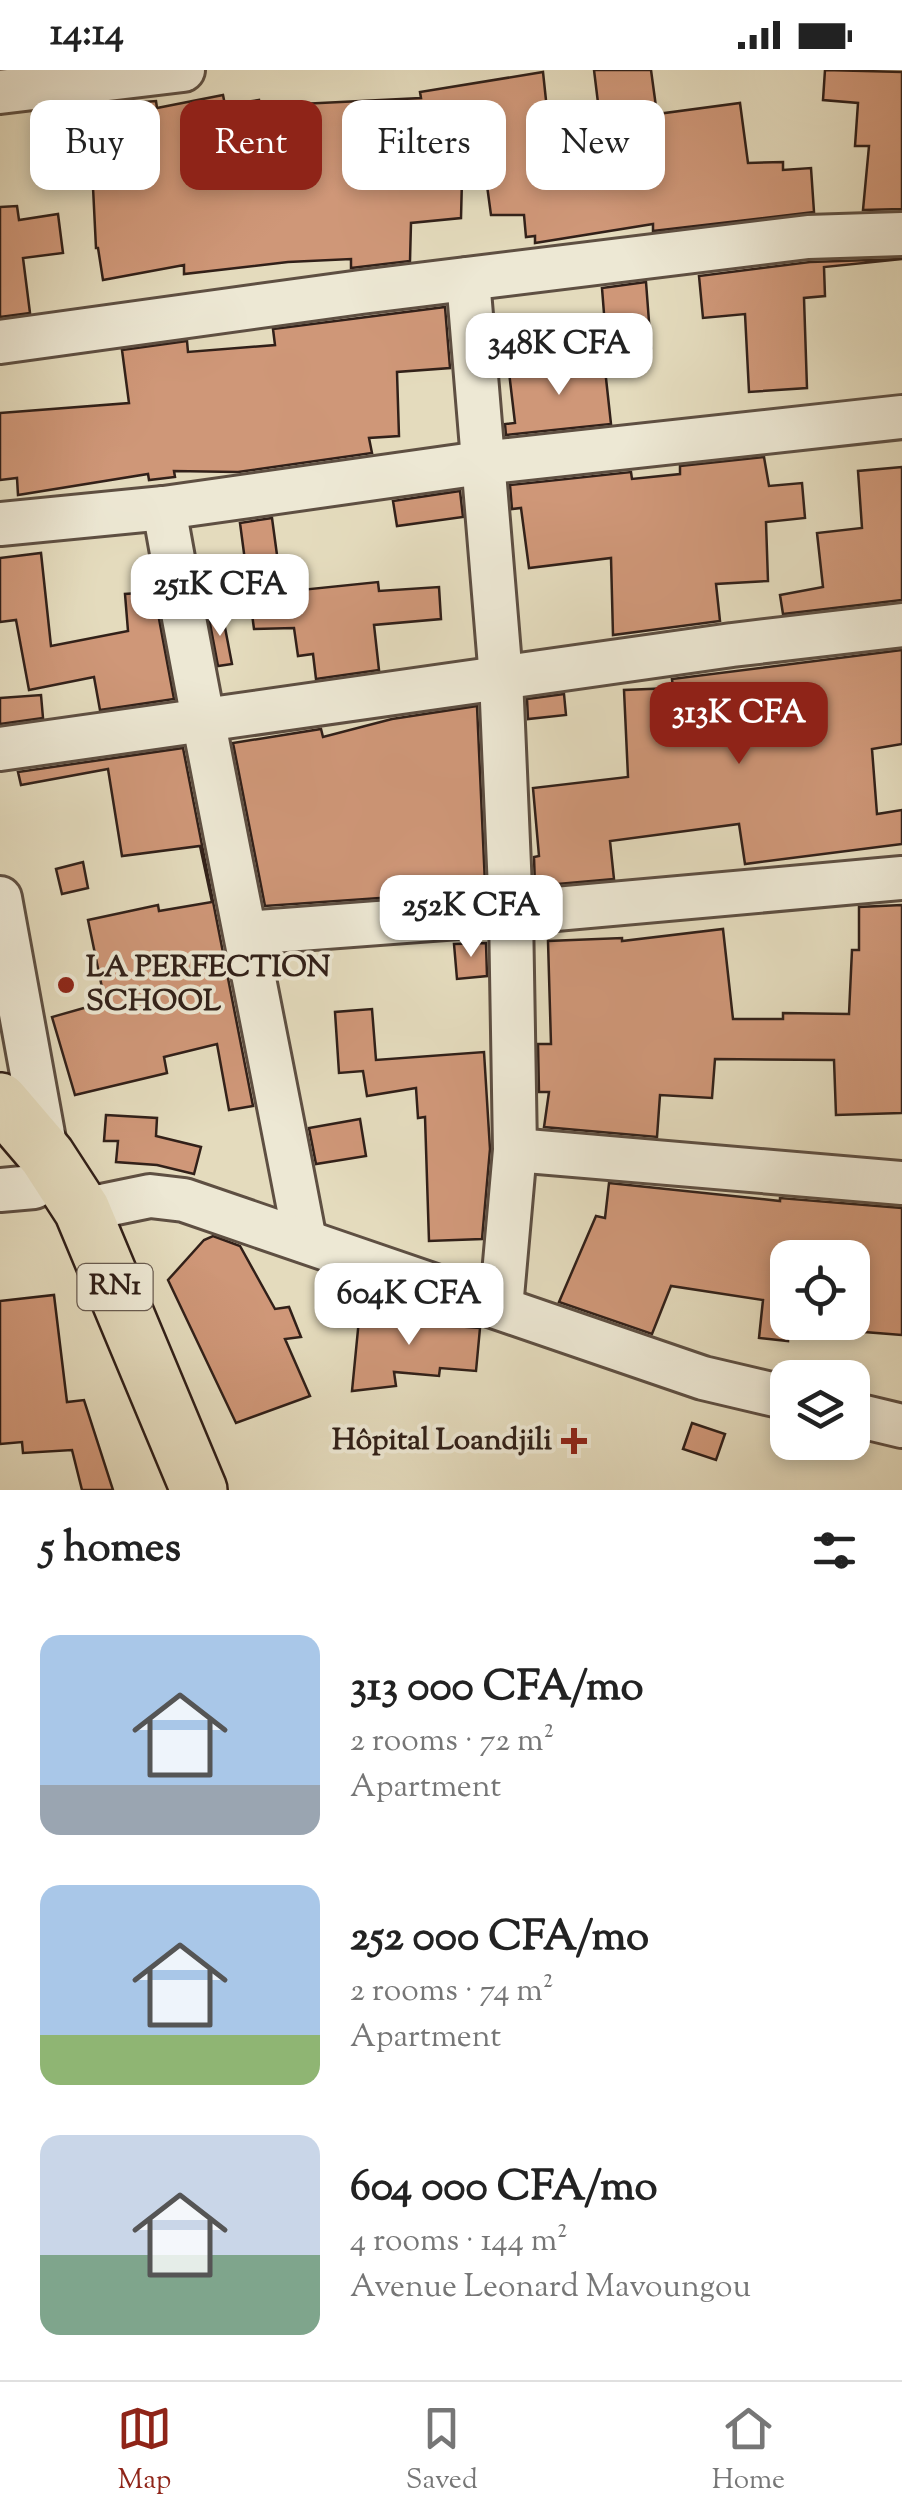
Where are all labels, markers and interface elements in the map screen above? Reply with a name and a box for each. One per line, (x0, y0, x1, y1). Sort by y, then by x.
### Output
text: 14:14 (50, 8, 124, 62)
chip: Buy (30, 100, 160, 190)
chip: Rent (180, 100, 322, 190)
chip: Filters (342, 100, 506, 190)
chip: New (526, 100, 665, 190)
pin: 348K CFA (456, 313, 662, 398)
text: 348K CFA (488, 322, 630, 368)
pin: 251K CFA (117, 554, 323, 639)
text: 251K CFA (153, 563, 287, 609)
pin: 313K CFA (636, 682, 842, 767)
text: 313K CFA (672, 691, 806, 737)
pin: 252K CFA (368, 875, 574, 960)
text: 252K CFA (402, 884, 540, 930)
place label: LA PERFECTION SCHOOL (86, 947, 330, 1024)
marker: LA PERFECTION SCHOOL (55, 974, 77, 996)
map controls (770, 1240, 870, 1460)
button: locate (770, 1240, 870, 1340)
pin: 604K CFA (306, 1263, 512, 1348)
road number: RN1 (78, 1264, 152, 1310)
text: 604K CFA (336, 1272, 482, 1318)
button: layers (770, 1360, 870, 1460)
place label: Hôpital Loandjili (332, 1420, 552, 1463)
marker: Hôpital Loandjili (561, 1428, 587, 1454)
text: 5 homes (40, 1520, 181, 1580)
icon: filters (807, 1523, 862, 1578)
text: 313 000 CFA/mo (350, 1659, 643, 1719)
icon: home (120, 1675, 240, 1795)
text: 2 rooms · 72 m² (350, 1719, 554, 1765)
text: Apartment (350, 1765, 501, 1811)
text: 252 000 CFA/mo (350, 1909, 649, 1969)
icon: home (120, 1925, 240, 2045)
text: 2 rooms · 74 m² (350, 1969, 554, 2015)
text: Apartment (350, 2015, 501, 2061)
text: 604 000 CFA/mo (350, 2159, 657, 2219)
icon: home (120, 2175, 240, 2295)
text: 4 rooms · 144 m² (350, 2219, 568, 2265)
text: Avenue Leonard Mavoungou (350, 2265, 751, 2311)
tab: Map (117, 2401, 172, 2501)
tab: Saved (406, 2401, 478, 2501)
tab: Home (712, 2401, 785, 2501)

